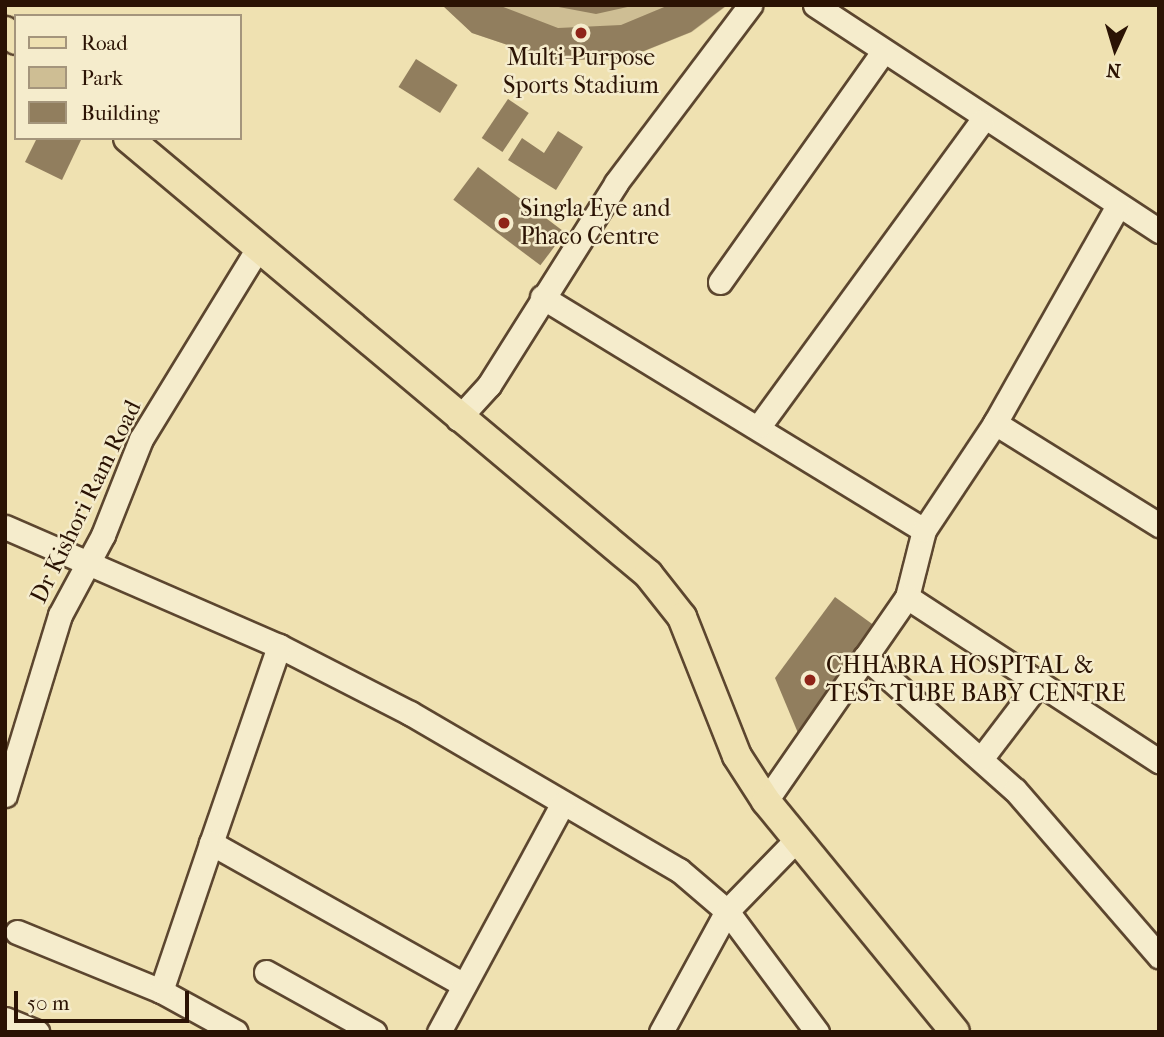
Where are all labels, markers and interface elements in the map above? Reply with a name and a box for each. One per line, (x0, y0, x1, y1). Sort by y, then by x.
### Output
legend (14, 14, 242, 140)
north arrow (1080, 14, 1150, 84)
marker: Multi-Purpose Sports Stadium (573, 25, 589, 41)
text: Road (81, 31, 128, 55)
place label: Multi-Purpose Sports Stadium (503, 44, 659, 100)
text: N (1106, 58, 1122, 81)
text: Park (81, 66, 123, 90)
text: Building (81, 101, 159, 125)
place label: Singla Eye and Phaco Centre (520, 195, 670, 251)
marker: Singla Eye and Phaco Centre (494, 213, 514, 233)
street label: Dr Kishori Ram Road (24, 396, 148, 608)
place label: CHHABRA HOSPITAL & TEST TUBE BABY CENTRE (826, 652, 1126, 708)
marker: CHHABRA HOSPITAL & TEST TUBE BABY CENTRE (800, 670, 820, 690)
scale bar (18, 978, 192, 1022)
text: 50 m (27, 991, 70, 1015)

